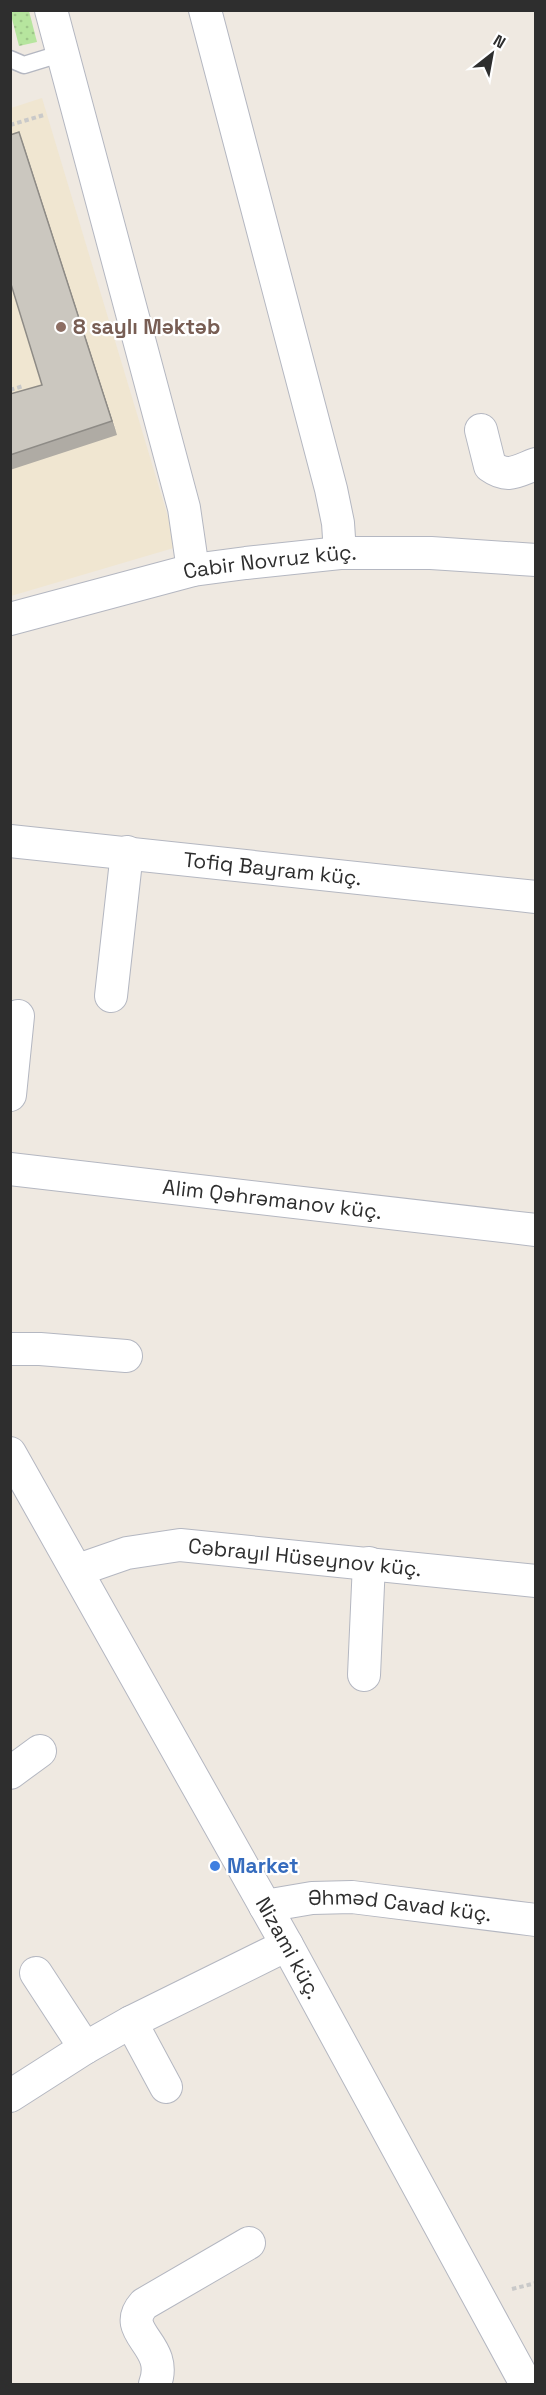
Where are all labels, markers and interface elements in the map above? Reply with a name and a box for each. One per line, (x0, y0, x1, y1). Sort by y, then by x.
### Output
north arrow (462, 24, 522, 84)
text: N (489, 30, 509, 53)
place label: 8 saylı Məktəb (73, 313, 220, 340)
marker: 8 saylı Məktəb (54, 320, 68, 334)
street label: Cabir Novruz küç. (180, 539, 357, 585)
street label: Tofiq Bayram küç. (182, 846, 363, 891)
street label: Alim Qəhrəmanov küç. (161, 1173, 383, 1225)
street label: Cəbrayıl Hüseynov küç. (187, 1532, 423, 1582)
place label: Market (227, 1852, 299, 1879)
marker: Market (208, 1859, 222, 1873)
street label: Əhməd Cavad küç. (308, 1883, 493, 1927)
street label: Nizami küç. (250, 1892, 328, 2004)

